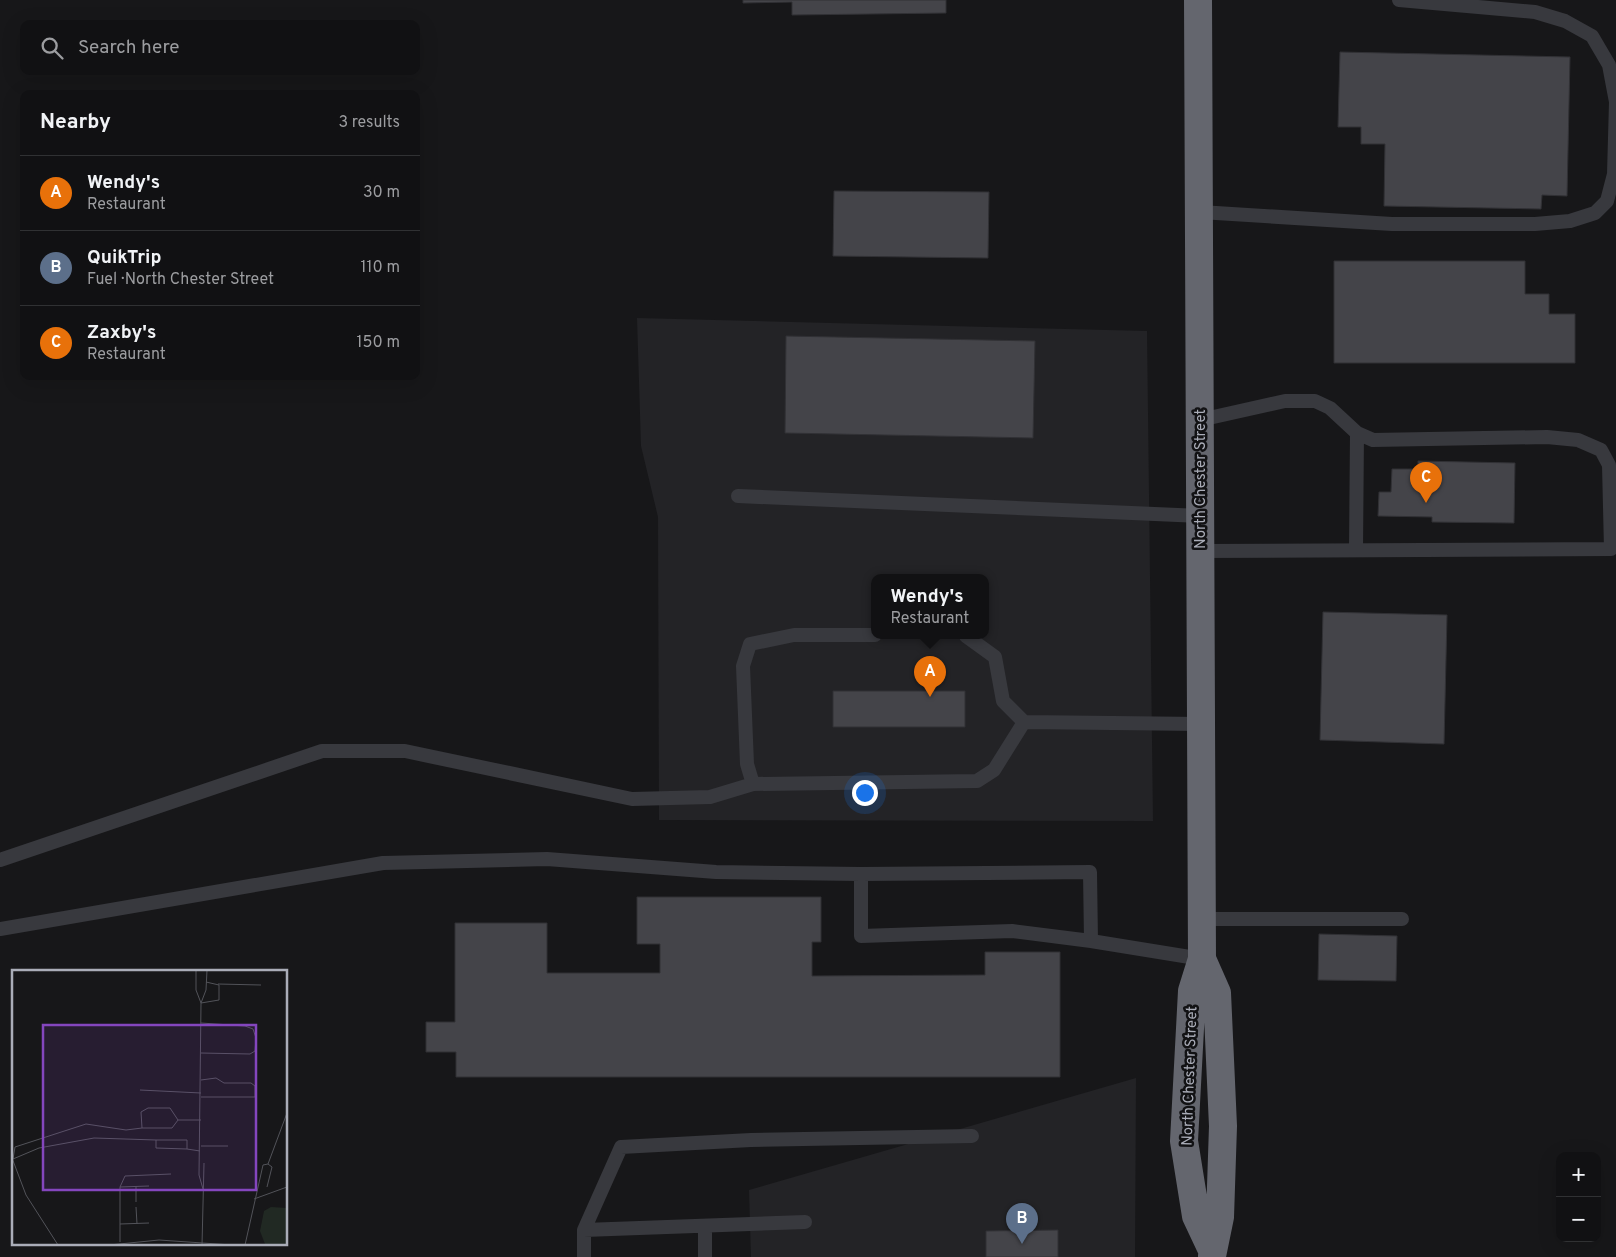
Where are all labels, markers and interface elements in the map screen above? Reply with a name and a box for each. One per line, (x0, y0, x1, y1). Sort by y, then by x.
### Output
search box (20, 20, 420, 75)
icon: search (38, 34, 66, 62)
text: Search here (78, 36, 180, 60)
text: Nearby (40, 109, 111, 136)
text: 3 results (338, 113, 400, 133)
text: Wendy's (87, 171, 160, 195)
text: A (50, 183, 62, 203)
text: 30 m (363, 183, 400, 203)
text: Restaurant (87, 195, 166, 215)
text: QuikTrip (87, 246, 161, 270)
text: B (50, 258, 62, 278)
text: 110 m (360, 258, 400, 278)
text: Fuel · North Chester Street (87, 270, 274, 290)
text: Zaxby's (87, 321, 156, 345)
text: C (51, 333, 61, 353)
text: 150 m (357, 333, 400, 353)
text: Restaurant (87, 345, 166, 365)
street label: North Chester Street (1192, 409, 1211, 549)
pin: C (1410, 462, 1442, 503)
popup (871, 574, 989, 639)
text: Wendy's (891, 585, 964, 609)
text: Restaurant (891, 609, 969, 629)
pin: A (914, 656, 946, 697)
your location (852, 780, 878, 806)
inset map (12, 970, 288, 1244)
street label: North Chester Street (1179, 1006, 1202, 1146)
map controls (1556, 1152, 1601, 1242)
button: + (1556, 1152, 1601, 1197)
button: − (1556, 1197, 1601, 1242)
pin: B (1006, 1203, 1038, 1244)

